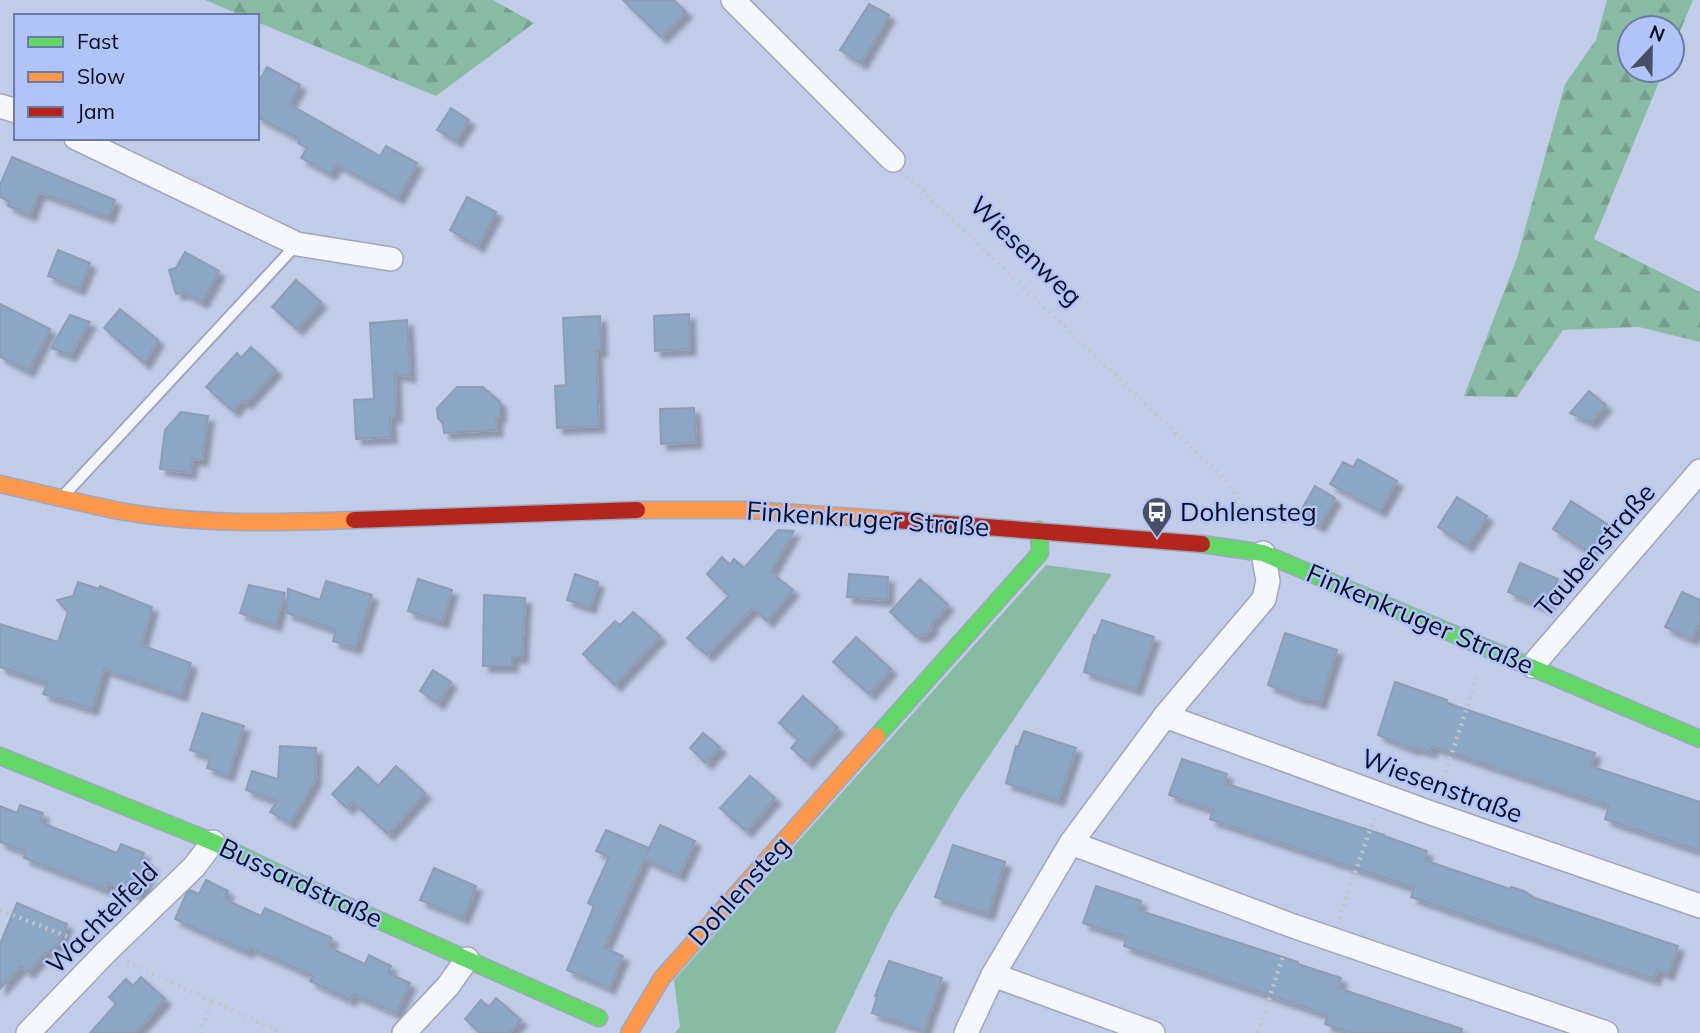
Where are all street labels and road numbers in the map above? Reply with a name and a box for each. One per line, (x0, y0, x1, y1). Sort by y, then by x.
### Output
street label: Wiesenweg (963, 189, 1089, 312)
street label: Taubenstraße (1527, 476, 1662, 623)
street label: Finkenkruger Straße (746, 494, 990, 543)
street label: Finkenkruger Straße (1302, 556, 1539, 681)
street label: Wiesenstraße (1357, 741, 1527, 830)
street label: Dohlensteg (681, 829, 797, 952)
street label: Bussardstraße (214, 830, 388, 935)
street label: Wachtelfeld (39, 855, 165, 981)

